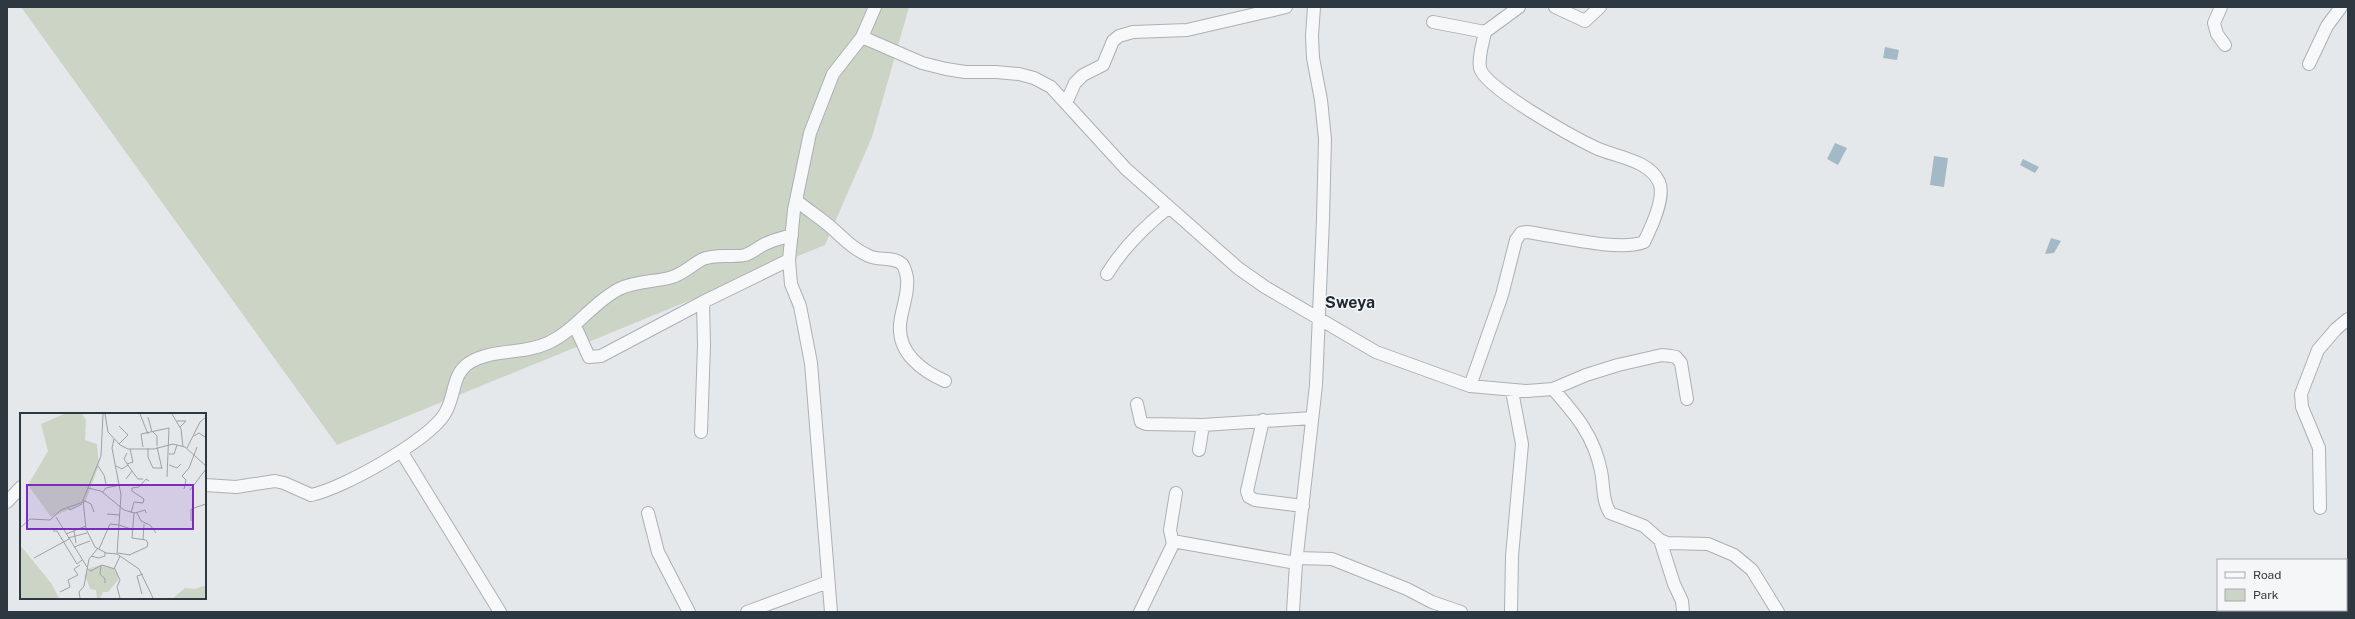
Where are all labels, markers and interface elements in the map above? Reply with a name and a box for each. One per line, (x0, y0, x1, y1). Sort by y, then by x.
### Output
district label: Sweya (1325, 293, 1375, 312)
inset map (20, 413, 206, 599)
legend (2217, 559, 2347, 611)
text: Road (2253, 568, 2281, 582)
text: Park (2253, 588, 2279, 602)

